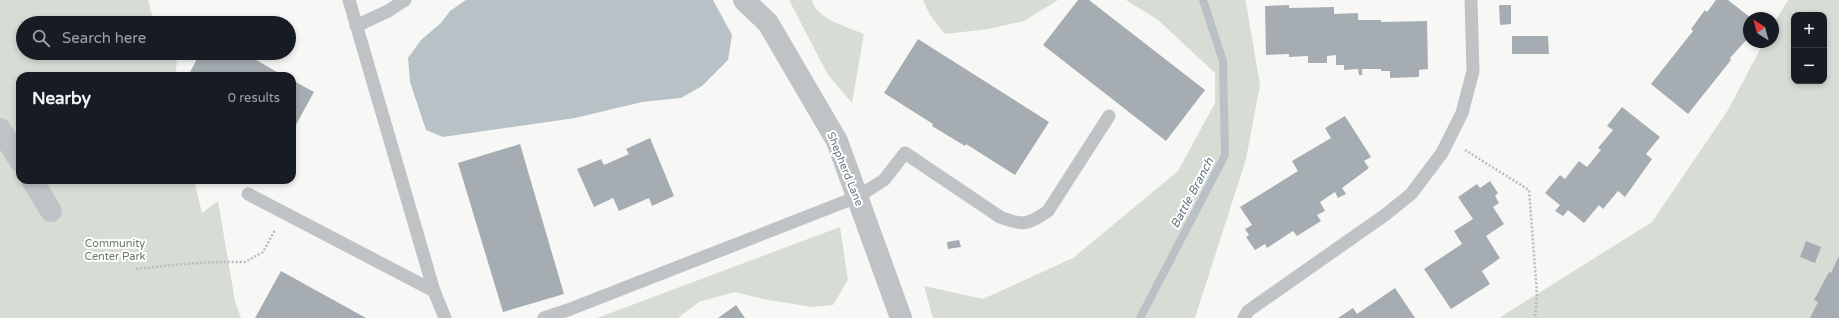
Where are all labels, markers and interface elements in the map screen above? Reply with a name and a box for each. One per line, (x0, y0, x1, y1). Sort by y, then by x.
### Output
north arrow (1743, 12, 1779, 48)
map controls (1791, 12, 1827, 84)
button: + (1791, 12, 1827, 48)
search box (16, 16, 296, 60)
icon: search (30, 27, 52, 49)
text: Search here (62, 29, 146, 47)
button: − (1791, 48, 1827, 84)
text: Nearby (32, 88, 91, 109)
text: 0 results (228, 90, 280, 106)
street label: Shepherd Lane (824, 130, 866, 208)
water label: Battle Branch (1168, 155, 1217, 231)
park label: Community Center Park (84, 237, 146, 263)

